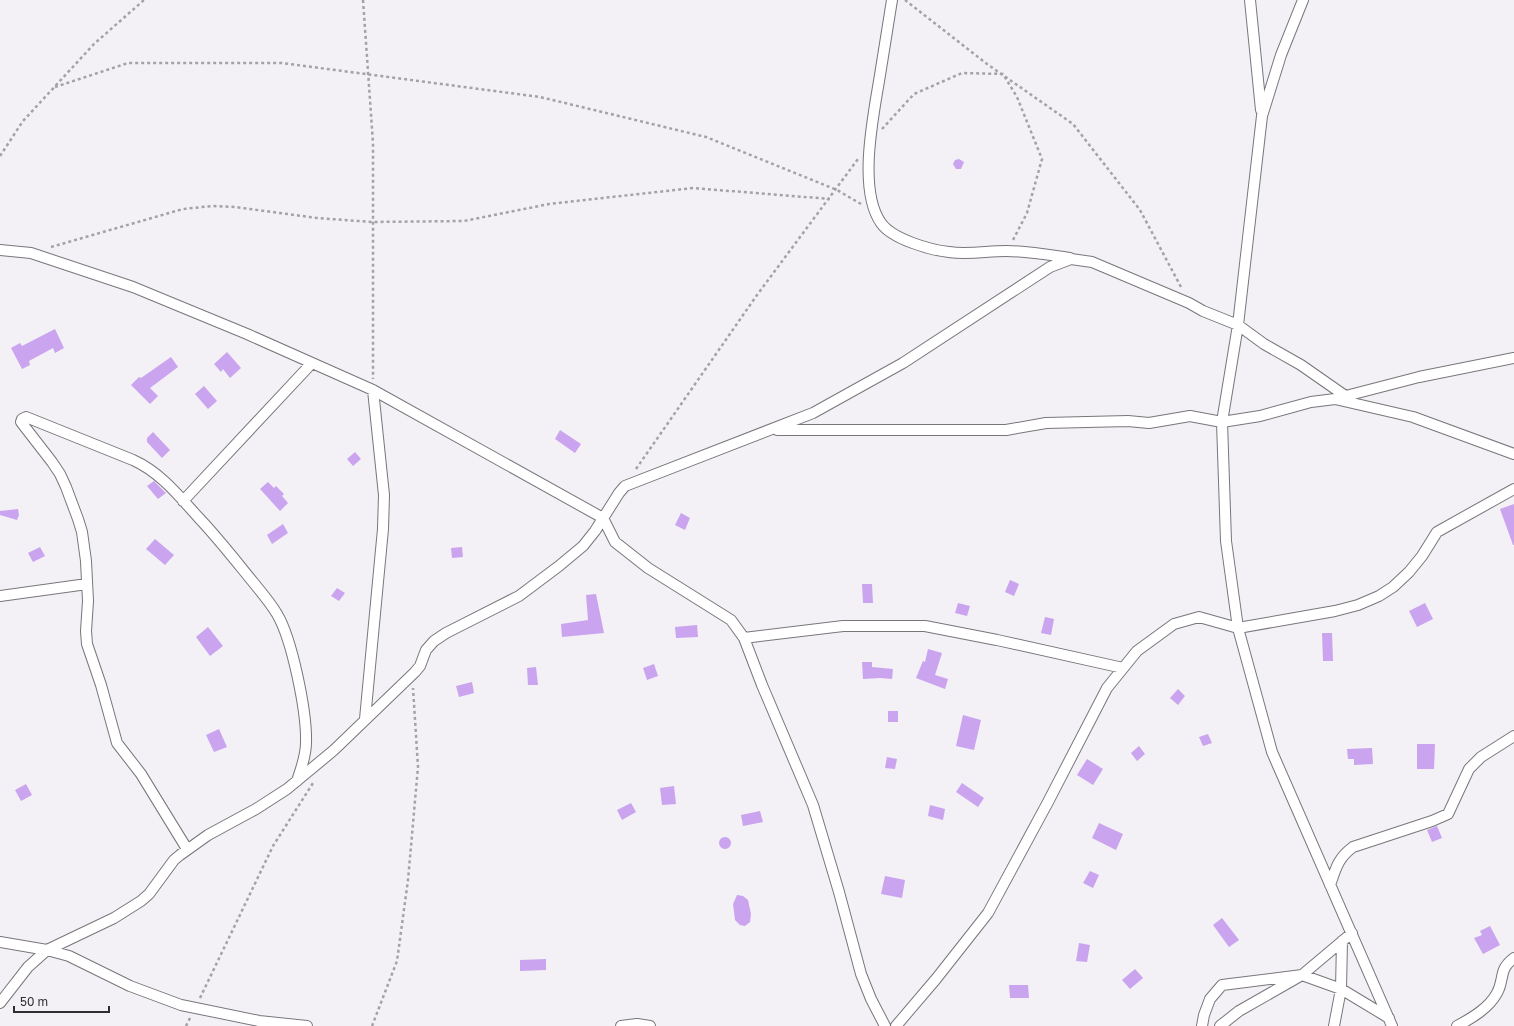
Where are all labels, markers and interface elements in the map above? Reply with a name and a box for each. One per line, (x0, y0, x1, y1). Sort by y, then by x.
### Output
scale bar (14, 988, 109, 1014)
text: 50 m (20, 994, 48, 1009)

